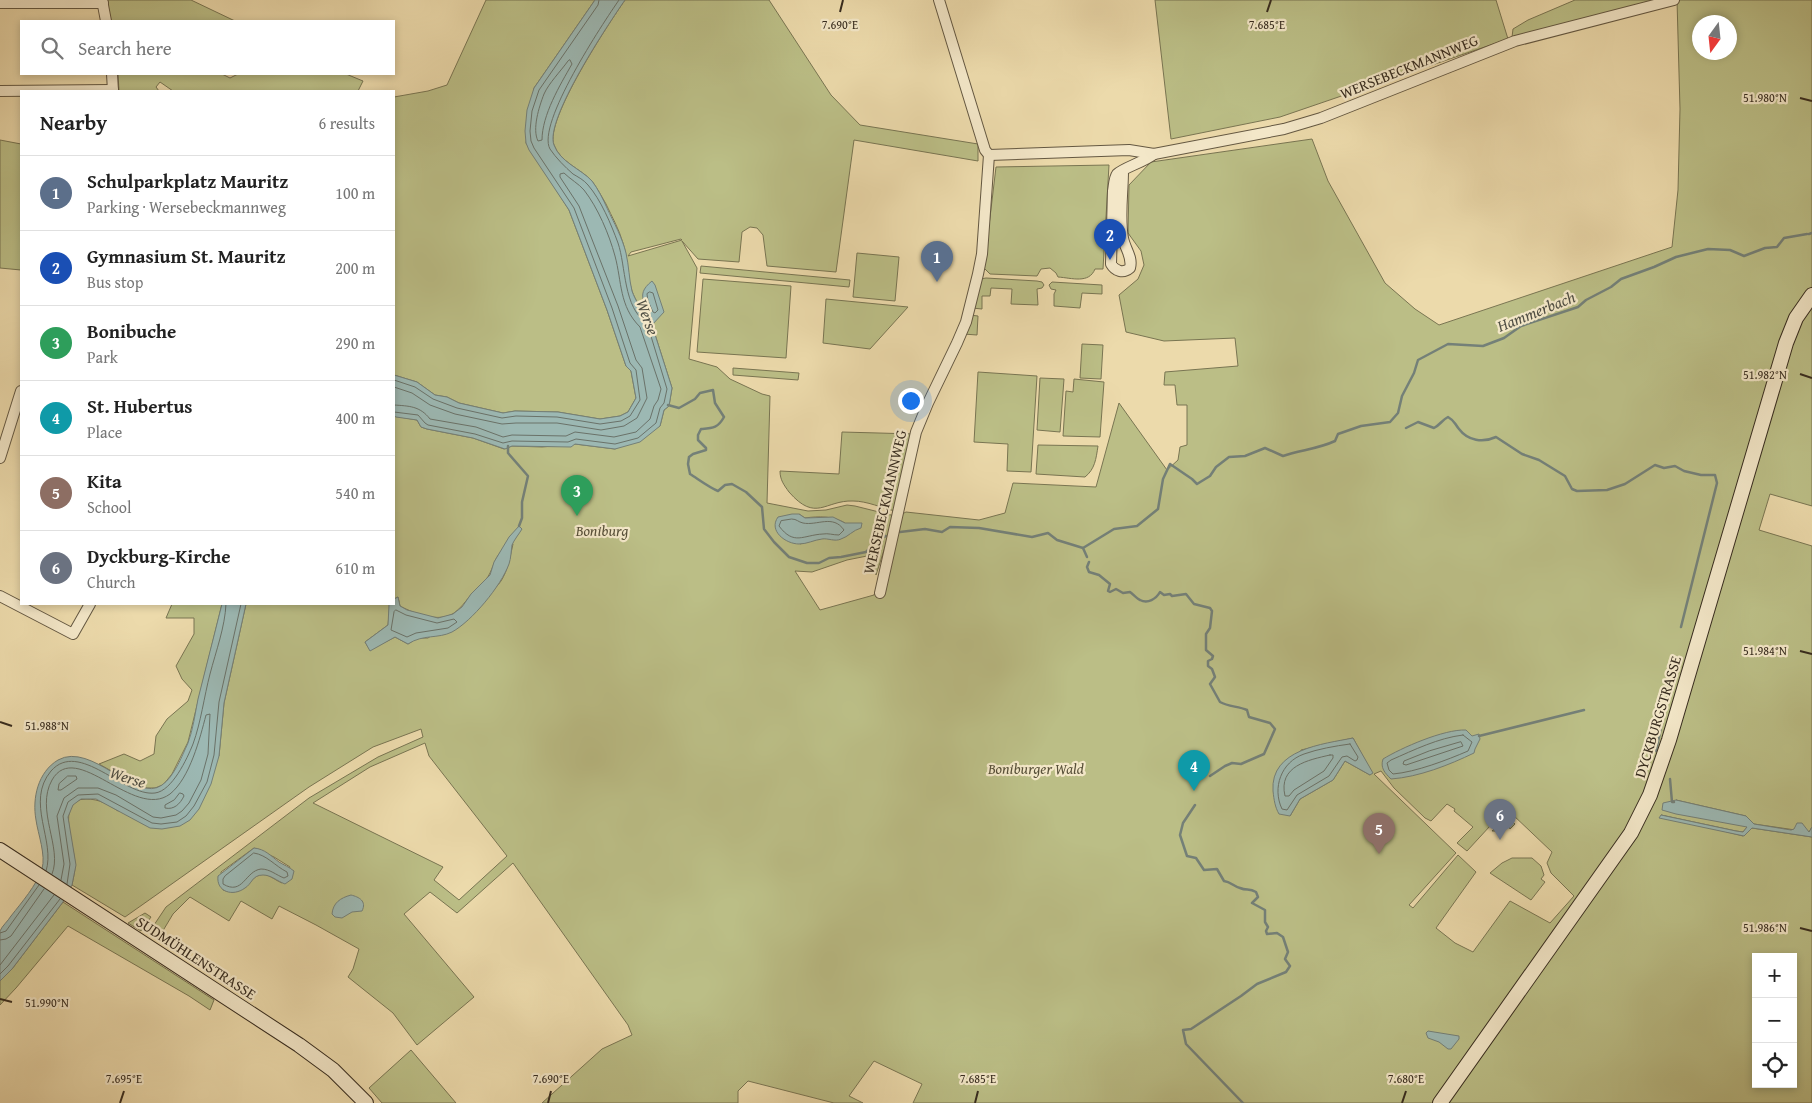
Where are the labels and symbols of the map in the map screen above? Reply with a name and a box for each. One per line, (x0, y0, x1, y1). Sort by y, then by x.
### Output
north arrow (1692, 15, 1737, 60)
text: 7.690°E (822, 16, 858, 33)
text: 7.685°E (1249, 16, 1285, 33)
street label: WERSEBECKMANNWEG (1337, 29, 1481, 104)
text: 51.980°N (1743, 89, 1787, 106)
pin: 2 (1094, 219, 1126, 260)
pin: 1 (921, 241, 953, 282)
water label: Hammerbach (1492, 284, 1579, 338)
water label: Werse (630, 296, 666, 339)
text: 51.982°N (1743, 366, 1787, 383)
your location (898, 388, 924, 414)
street label: WERSEBECKMANNWEG (858, 428, 911, 576)
pin: 3 (561, 475, 593, 516)
park label: Boniburg (575, 520, 628, 541)
text: 51.984°N (1743, 642, 1787, 659)
street label: DYCKBURGSTRASSE (1629, 653, 1686, 780)
text: 51.988°N (25, 717, 69, 734)
pin: 4 (1178, 750, 1210, 791)
park label: Boniburger Wald (987, 758, 1084, 779)
water label: Werse (107, 760, 150, 794)
pin: 6 (1484, 799, 1516, 840)
pin: 5 (1363, 813, 1395, 854)
street label: SUDMÜHLENSTRASSE (132, 911, 261, 1004)
text: 51.986°N (1743, 919, 1787, 936)
text: 51.990°N (25, 994, 69, 1011)
text: 7.695°E (106, 1070, 142, 1087)
text: 7.690°E (533, 1070, 569, 1087)
text: 7.685°E (960, 1070, 996, 1087)
text: 7.680°E (1388, 1070, 1424, 1087)

